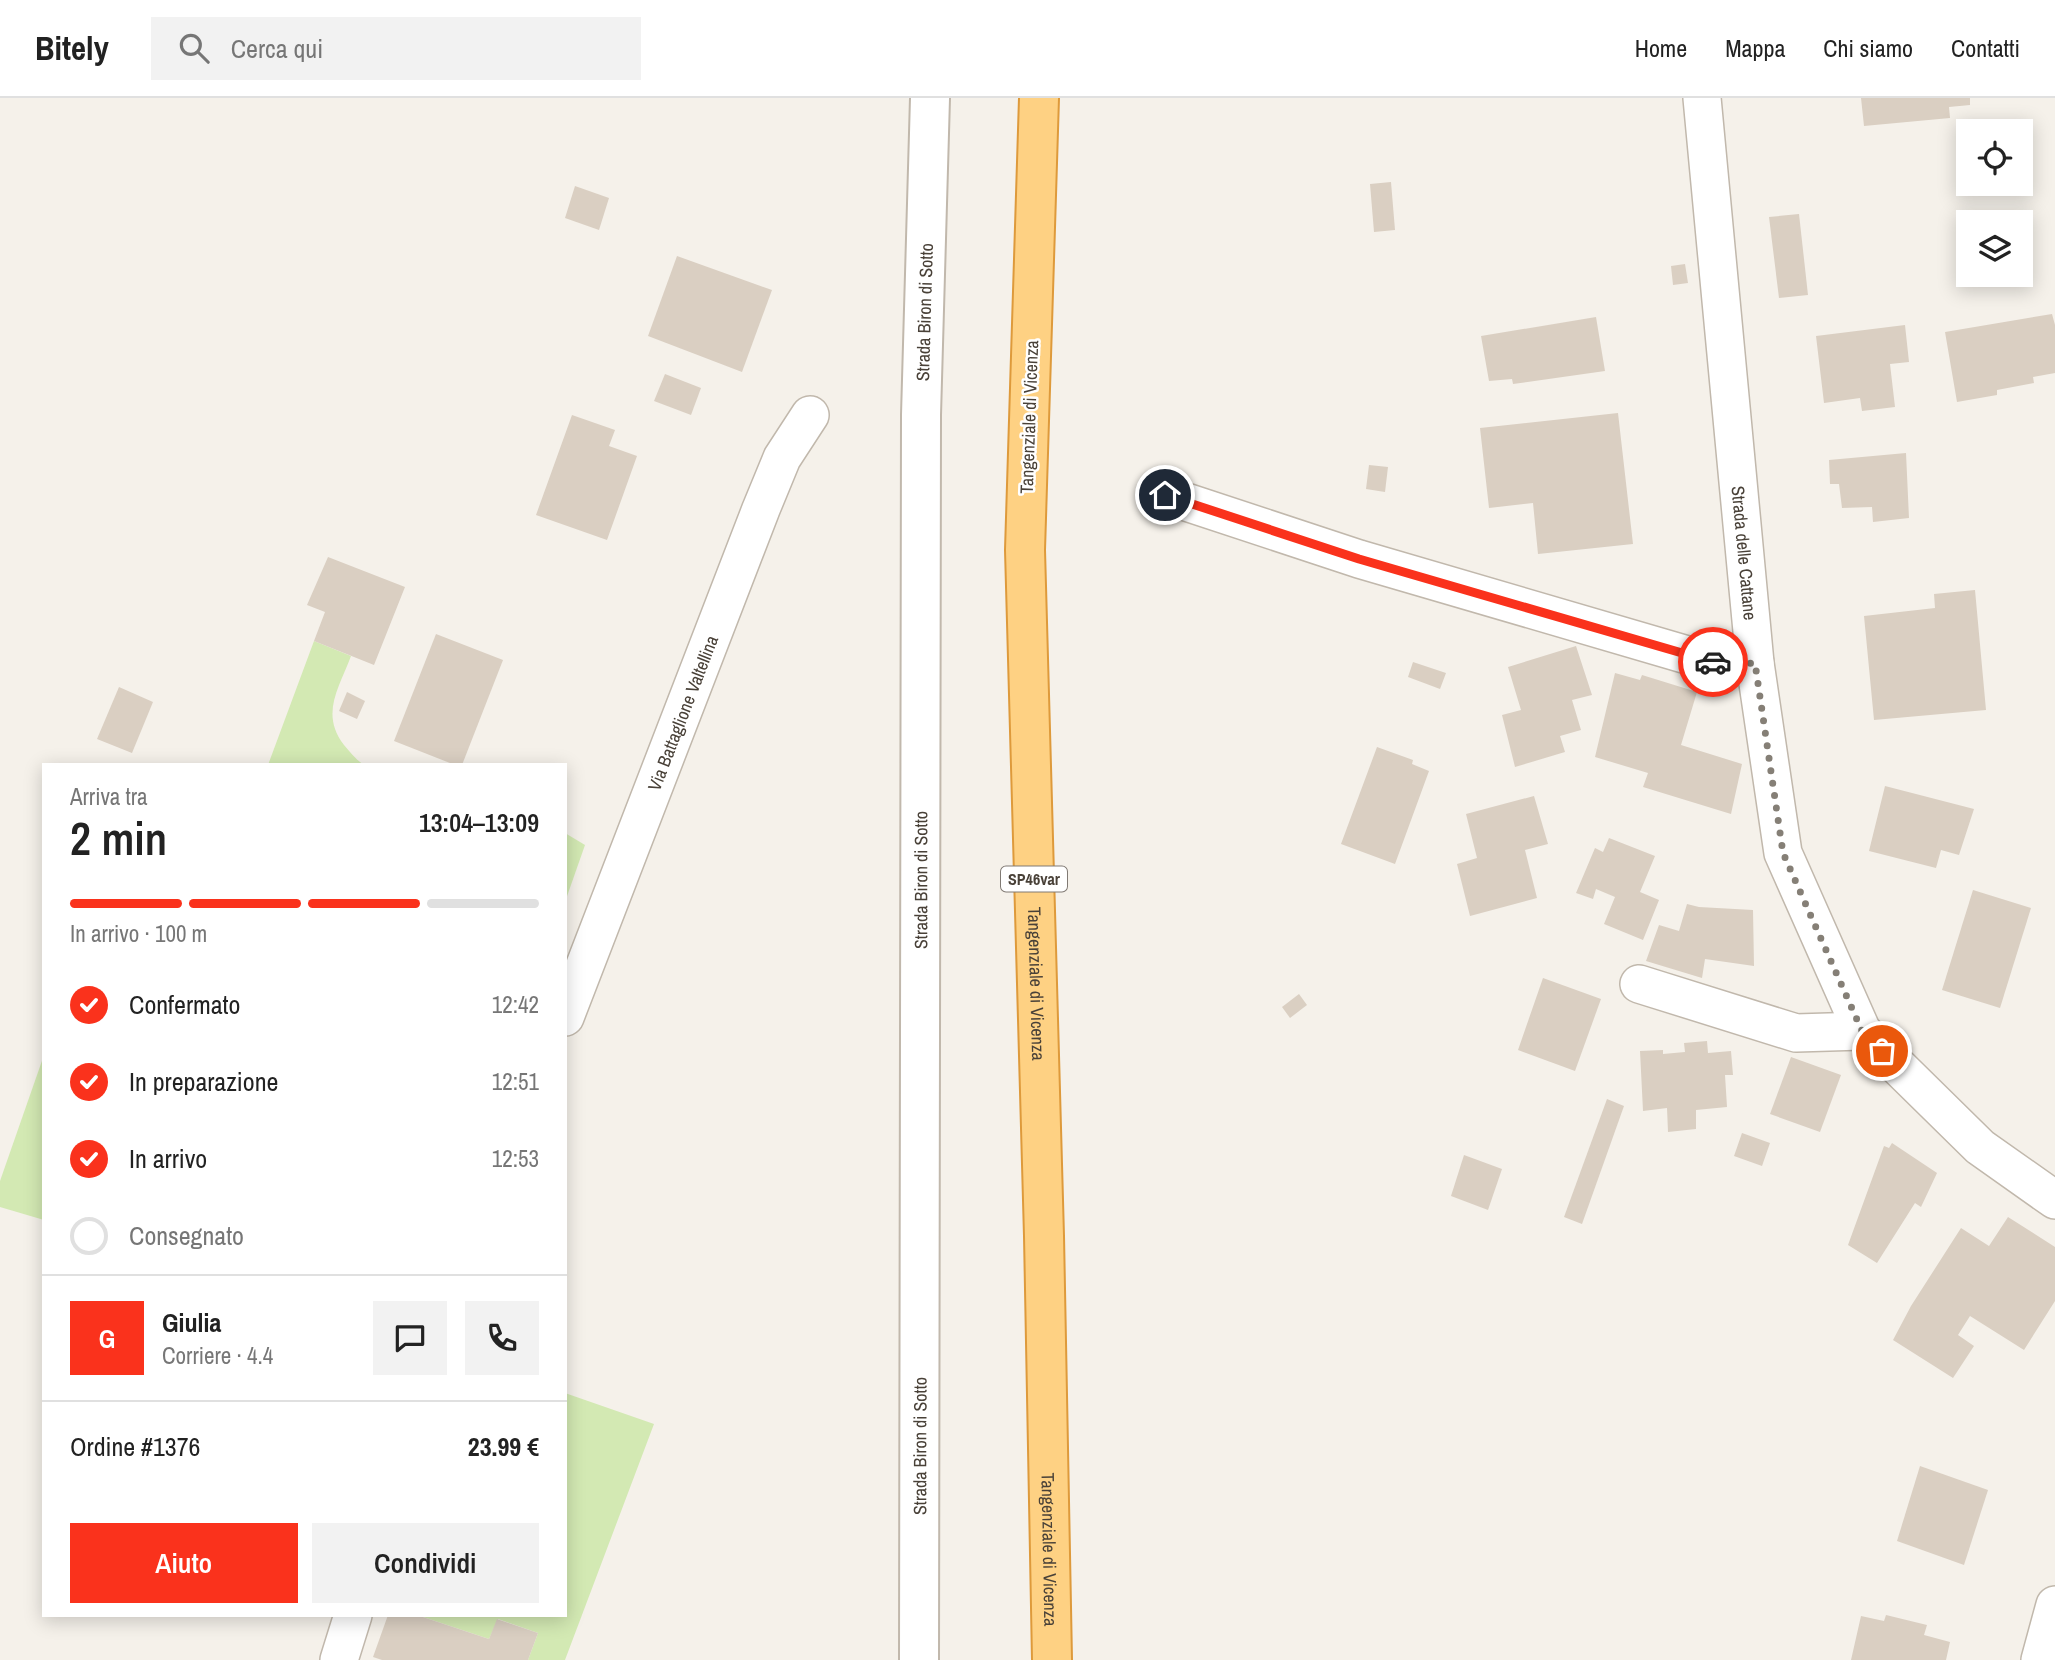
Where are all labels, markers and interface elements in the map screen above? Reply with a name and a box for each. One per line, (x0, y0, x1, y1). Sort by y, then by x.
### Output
search box (151, 17, 641, 80)
text: Bitely (35, 26, 109, 70)
icon: search (175, 29, 213, 67)
text: Cerca qui (231, 31, 323, 66)
text: Home (1635, 32, 1687, 64)
text: Mappa (1725, 32, 1785, 64)
text: Chi siamo (1823, 32, 1913, 64)
text: Contatti (1951, 32, 2020, 64)
map controls (1956, 119, 2033, 287)
button: locate (1956, 119, 2033, 196)
button: layers (1956, 210, 2033, 287)
street label: Strada Biron di Sotto (909, 243, 938, 381)
street label: Tangenziale di Vicenza (1014, 340, 1044, 494)
pin (1135, 465, 1195, 525)
icon: home (1146, 476, 1184, 514)
street label: Strada delle Cattane (1726, 485, 1763, 621)
courier (1678, 627, 1748, 697)
street label: Via Battaglione Valtellina (641, 632, 724, 794)
icon: car (1694, 643, 1732, 681)
text: Arriva tra (70, 781, 148, 812)
text: 13:04–13:09 (419, 805, 539, 840)
text: 2 min (70, 807, 167, 869)
street label: Strada Biron di Sotto (908, 811, 933, 949)
road number: SP46var (1001, 866, 1067, 892)
street label: Tangenziale di Vicenza (1022, 906, 1052, 1061)
text: In arrivo · 100 m (70, 918, 207, 949)
icon: check (70, 986, 108, 1024)
text: Confermato (129, 987, 240, 1022)
text: 12:42 (492, 989, 539, 1020)
pin (1852, 1021, 1912, 1081)
icon: bag (1863, 1032, 1901, 1070)
icon: check (70, 1063, 108, 1101)
text: In preparazione (129, 1064, 278, 1099)
text: 12:51 (492, 1066, 539, 1097)
icon: check (70, 1140, 108, 1178)
text: In arrivo (129, 1141, 207, 1176)
text: 12:53 (492, 1143, 539, 1174)
text: Consegnato (129, 1218, 244, 1253)
button: chat (373, 1301, 447, 1375)
button: phone (465, 1301, 539, 1375)
text: Giulia (162, 1305, 221, 1340)
text: G (99, 1321, 115, 1356)
text: Corriere · 4.4 (162, 1340, 273, 1371)
street label: Strada Biron di Sotto (907, 1377, 932, 1515)
text: Ordine #1376 (70, 1429, 200, 1464)
text: 23.99 € (468, 1429, 539, 1464)
street label: Tangenziale di Vicenza (1036, 1472, 1064, 1627)
button: Aiuto (70, 1523, 298, 1603)
button: Condividi (312, 1523, 539, 1603)

